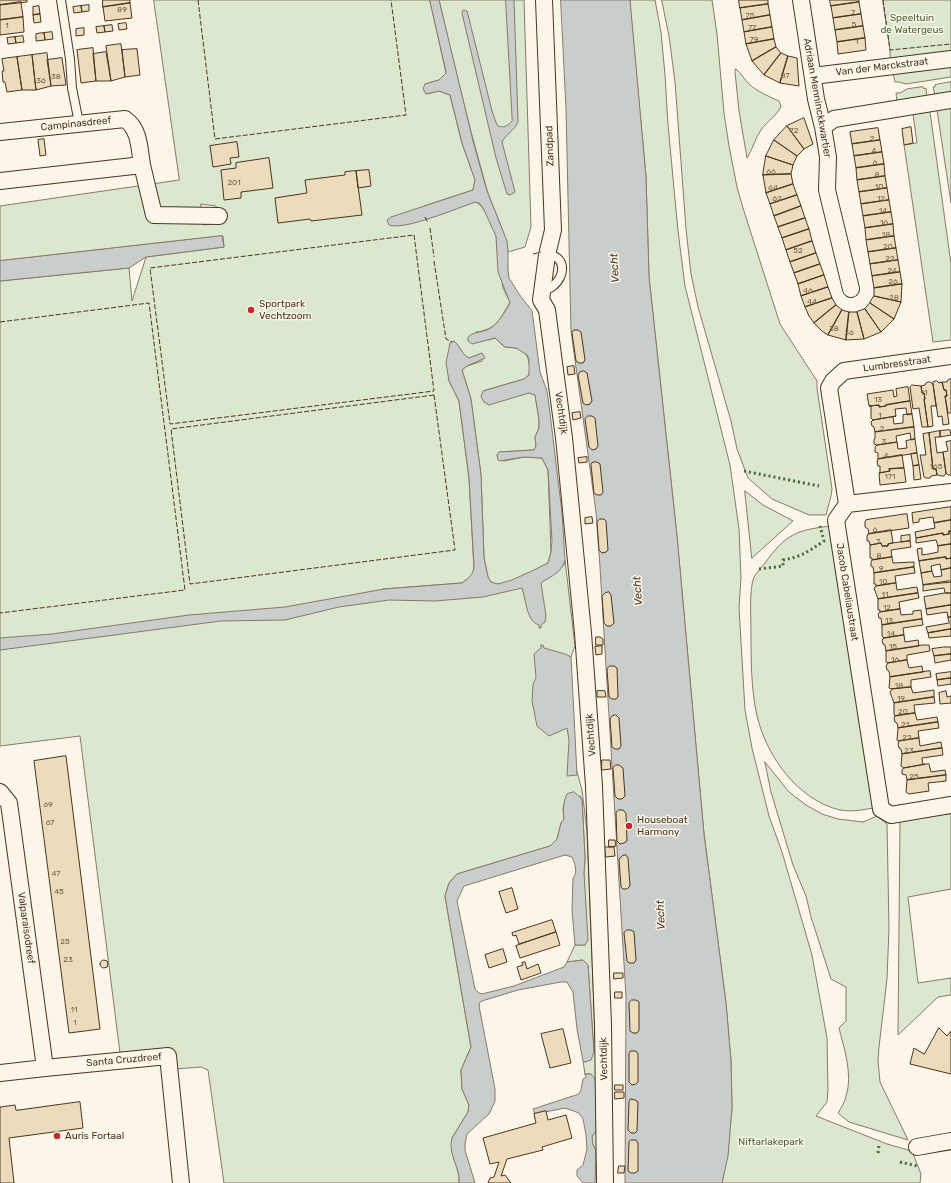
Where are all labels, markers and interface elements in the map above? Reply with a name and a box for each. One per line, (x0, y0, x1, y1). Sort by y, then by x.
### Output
house number: 89 (117, 5, 127, 15)
house number: 7 (851, 8, 855, 18)
house number: 75 (746, 11, 754, 21)
park label: Speeltuin de Watergeus (880, 12, 944, 36)
house number: 5 (852, 20, 856, 30)
house number: 1 (5, 21, 9, 31)
house number: 77 (748, 23, 756, 33)
house number: 79 (750, 35, 758, 45)
street label: Adriaan Menninckkwartier (801, 37, 833, 159)
house number: 1 (855, 37, 859, 47)
street label: Van der Marckstraat (835, 55, 929, 79)
house number: 87 (780, 71, 790, 81)
house number: 38 (51, 72, 61, 82)
house number: 36 (36, 76, 46, 86)
street label: Campinasdreef (40, 114, 112, 134)
street label: Zandpad (543, 125, 557, 167)
house number: 72 (790, 126, 798, 136)
house number: 2 (870, 134, 874, 144)
house number: 4 (872, 146, 876, 156)
house number: 6 (873, 158, 877, 168)
house number: 66 (766, 167, 776, 177)
house number: 8 (874, 170, 880, 180)
house number: 201 (227, 178, 241, 188)
house number: 10 (875, 182, 883, 192)
house number: 64 (768, 183, 778, 193)
house number: 62 (772, 194, 782, 204)
house number: 12 (877, 194, 885, 204)
house number: 14 (879, 206, 887, 216)
house number: 16 (880, 218, 888, 228)
house number: 18 (882, 230, 890, 240)
house number: 20 (883, 242, 893, 252)
house number: 52 (793, 246, 803, 256)
water label: Vecht (608, 253, 622, 283)
house number: 22 (885, 254, 895, 264)
house number: 24 (887, 266, 897, 276)
house number: 26 (888, 277, 898, 287)
house number: 46 (803, 286, 813, 296)
house number: 28 (889, 293, 899, 303)
house number: 44 (807, 297, 817, 307)
place label: Sportpark Vechtzoom (259, 298, 311, 322)
marker: Sportpark Vechtzoom (246, 305, 256, 315)
house number: 38 (829, 324, 839, 334)
house number: 36 (844, 328, 854, 338)
street label: Lumbresstraat (862, 353, 932, 375)
house number: 11 (921, 388, 927, 398)
street label: Vechtdijk (552, 391, 570, 435)
house number: 13 (874, 395, 882, 405)
house number: 1 (878, 411, 882, 421)
house number: 2 (880, 424, 884, 434)
house number: 3 (882, 437, 886, 447)
house number: 4 (884, 451, 888, 461)
house number: 165 (930, 462, 942, 472)
house number: 171 (885, 472, 895, 482)
house number: 6 (873, 525, 877, 535)
house number: 7 (876, 537, 880, 547)
street label: Jacob Cabeliaustraat (833, 542, 861, 642)
house number: 8 (876, 551, 882, 561)
house number: 9 (879, 564, 883, 574)
water label: Vecht (630, 576, 646, 606)
house number: 10 (879, 577, 887, 587)
house number: 11 (882, 590, 888, 600)
house number: 12 (883, 603, 891, 613)
house number: 13 (885, 616, 893, 626)
house number: 14 (887, 629, 895, 639)
house number: 15 (889, 642, 897, 652)
house number: 16 (891, 655, 899, 665)
house number: 18 (895, 681, 903, 691)
house number: 19 (897, 694, 905, 704)
house number: 20 (898, 707, 908, 717)
street label: Vechtdijk (584, 713, 598, 757)
house number: 21 (901, 720, 909, 730)
house number: 22 (902, 733, 912, 743)
house number: 23 (904, 746, 914, 756)
house number: 25 (909, 772, 919, 782)
house number: 69 (43, 800, 53, 810)
place label: Houseboat Harmony (637, 814, 688, 838)
house number: 67 (46, 818, 54, 828)
marker: Houseboat Harmony (624, 821, 634, 831)
house number: 47 (52, 869, 60, 879)
house number: 45 (54, 887, 64, 897)
street label: Valparaisodreef (15, 891, 37, 965)
water label: Vecht (654, 900, 668, 930)
house number: 25 (60, 937, 70, 947)
house number: 23 (63, 955, 73, 965)
house number: 11 (71, 1005, 77, 1015)
house number: 1 (73, 1018, 77, 1028)
street label: Vechtdijk (598, 1037, 610, 1081)
street label: Santa Cruzdreef (86, 1051, 162, 1069)
place label: Auris Fortaal (65, 1130, 124, 1142)
marker: Auris Fortaal (52, 1131, 62, 1141)
park label: Niftarlakepark (738, 1136, 804, 1148)

